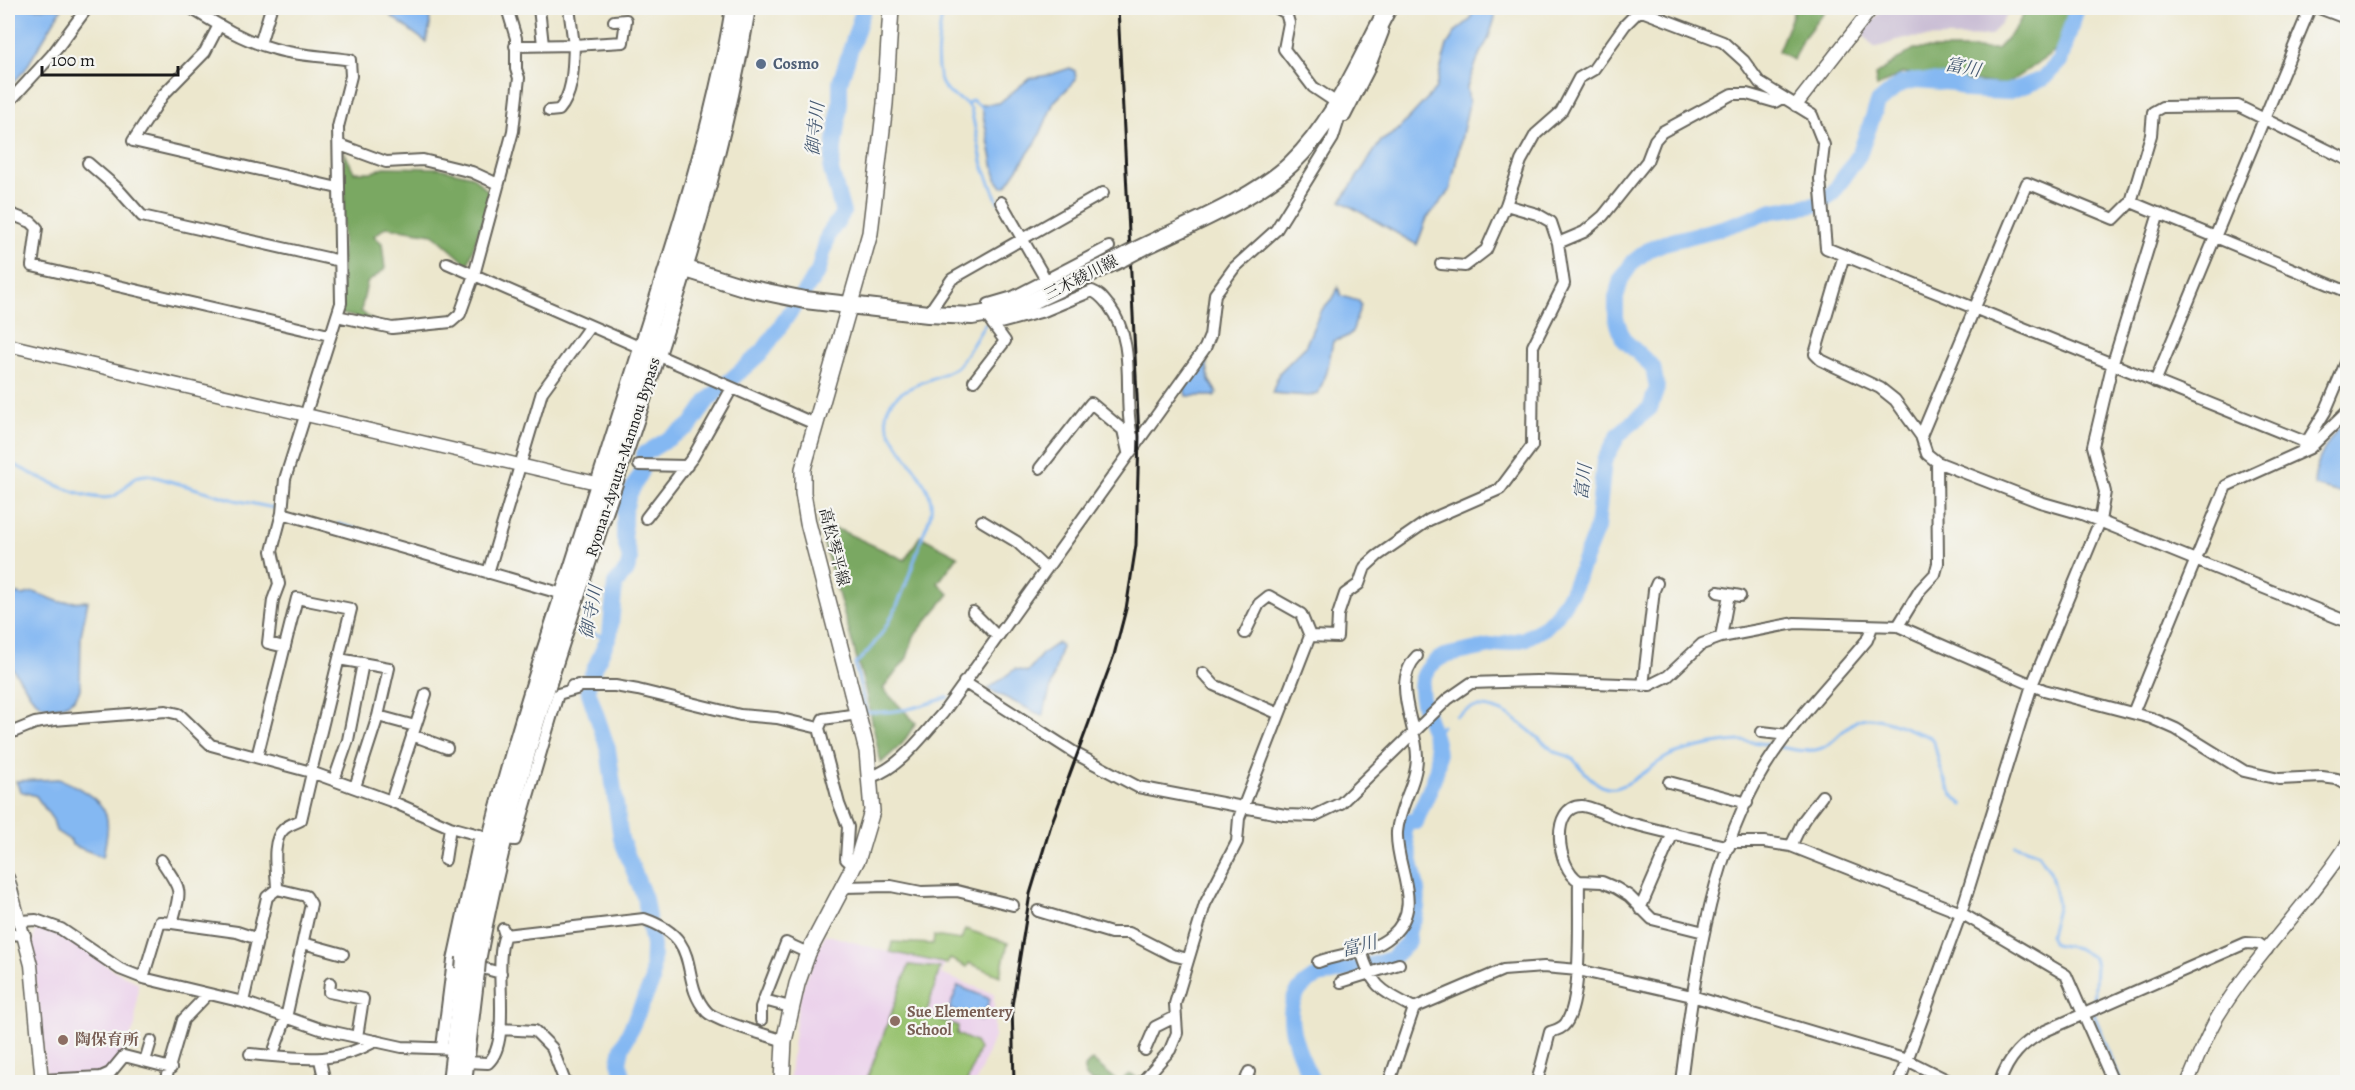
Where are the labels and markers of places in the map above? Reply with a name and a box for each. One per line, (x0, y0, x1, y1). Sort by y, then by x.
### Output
place label: Cosmo (773, 53, 819, 75)
marker: Cosmo (754, 57, 768, 71)
place label: Sue Elementery School (907, 1001, 1013, 1041)
marker: Sue Elementery School (888, 1014, 902, 1028)
place label: 陶保育所 (75, 1029, 139, 1051)
marker: 陶保育所 (56, 1033, 70, 1047)

